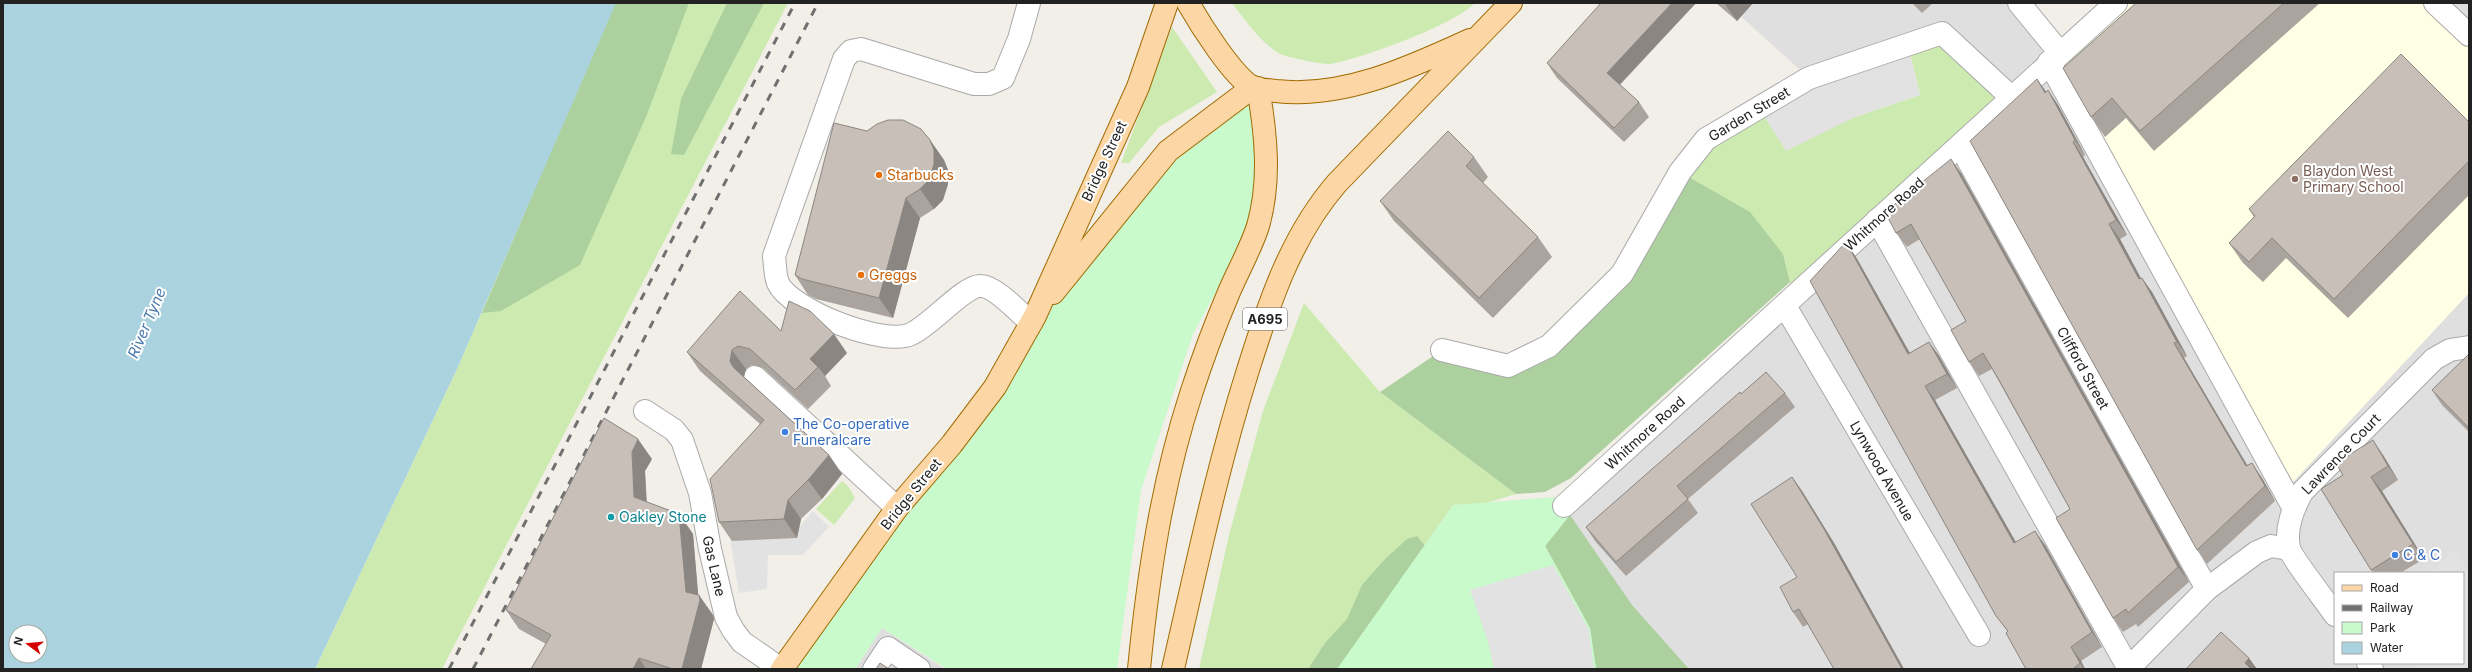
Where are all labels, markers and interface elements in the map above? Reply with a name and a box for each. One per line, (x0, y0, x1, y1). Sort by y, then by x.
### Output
street label: Garden Street (1705, 82, 1793, 144)
street label: Bridge Street (1077, 117, 1130, 204)
place label: Blaydon West Primary School (2303, 162, 2404, 195)
place label: Starbucks (887, 166, 954, 183)
marker: Starbucks (874, 170, 884, 180)
street label: Whitmore Road (1840, 173, 1927, 254)
marker: Blaydon West Primary School (2290, 174, 2300, 184)
place label: Greggs (869, 266, 917, 283)
marker: Greggs (856, 270, 866, 280)
water label: River Tyne (123, 285, 170, 361)
road number: A695 (1243, 308, 1287, 330)
street label: Clifford Street (2054, 323, 2113, 412)
street label: Whitmore Road (1601, 392, 1688, 473)
street label: Lawrence Court (2298, 409, 2384, 498)
place label: The Co-operative Funeralcare (793, 415, 909, 448)
street label: Lynwood Avenue (1847, 418, 1918, 524)
marker: The Co-operative Funeralcare (780, 427, 790, 437)
street label: Bridge Street (877, 454, 945, 533)
place label: Oakley Stone (619, 508, 707, 525)
marker: Oakley Stone (606, 512, 616, 522)
street label: Gas Lane (699, 534, 730, 598)
place label: C & C (2403, 546, 2440, 563)
marker: C & C (2390, 550, 2400, 560)
legend (2334, 572, 2464, 664)
text: Road (2370, 580, 2399, 595)
text: Railway (2370, 600, 2414, 615)
text: Park (2370, 620, 2396, 635)
north arrow (8, 624, 48, 664)
text: N (11, 635, 26, 647)
text: Water (2370, 640, 2404, 655)

